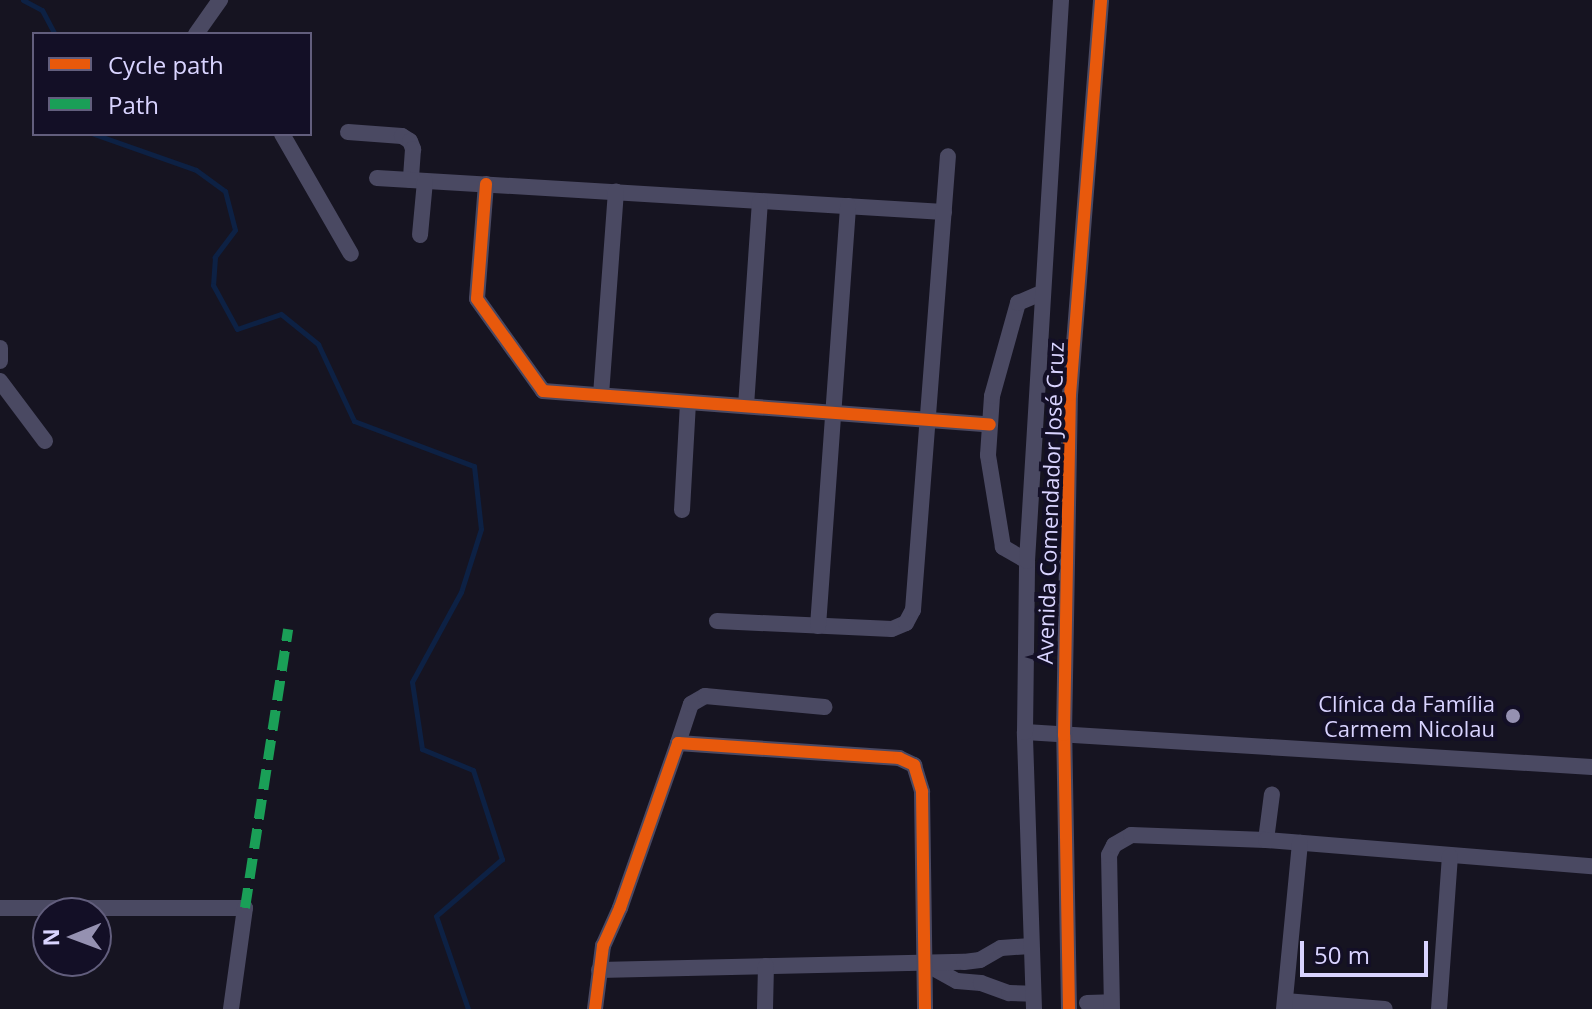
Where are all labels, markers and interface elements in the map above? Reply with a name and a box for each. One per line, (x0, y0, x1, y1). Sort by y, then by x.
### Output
legend (32, 32, 312, 136)
text: Cycle path (108, 48, 224, 81)
text: Path (108, 88, 159, 121)
street label: Avenida Comendador José Cruz (1031, 341, 1069, 665)
place label: Clínica da Família Carmem Nicolau (1318, 690, 1495, 742)
marker: Clínica da Família Carmem Nicolau (1502, 705, 1524, 727)
north arrow (32, 897, 112, 977)
scale bar (1304, 925, 1432, 975)
text: N (35, 928, 65, 947)
text: 50 m (1314, 938, 1370, 971)

